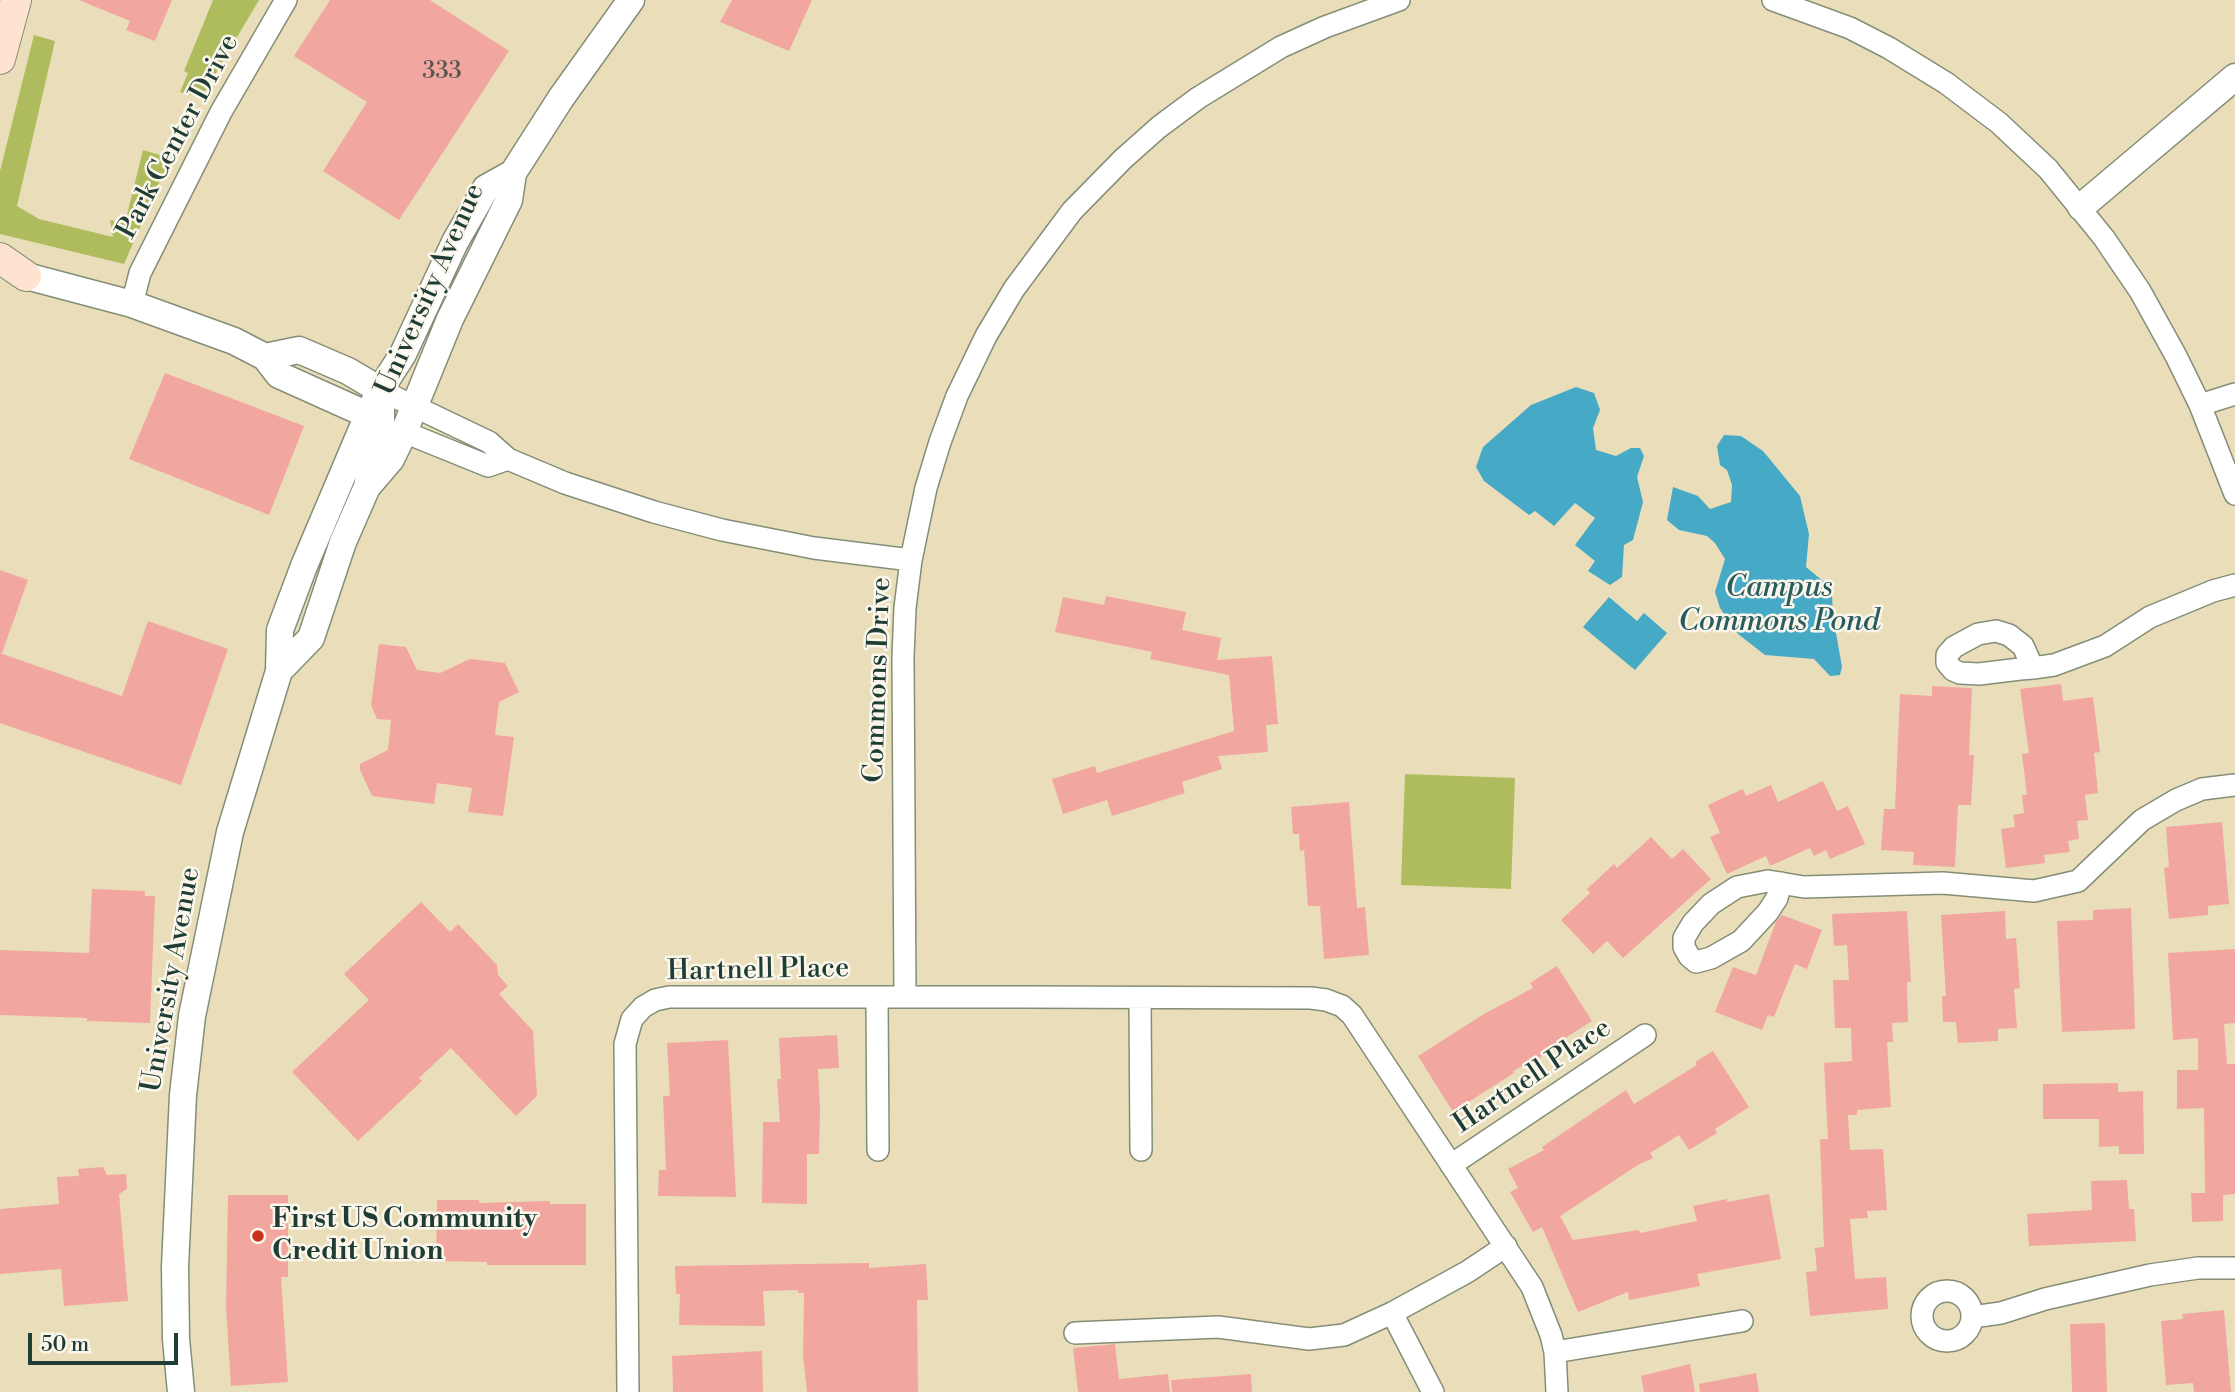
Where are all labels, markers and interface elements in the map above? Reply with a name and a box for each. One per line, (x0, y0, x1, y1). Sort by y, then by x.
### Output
street label: Park Center Drive (111, 29, 247, 245)
house number: 333 (422, 58, 462, 86)
street label: University Avenue (369, 179, 493, 401)
water label: Campus Commons Pond (1678, 571, 1880, 642)
street label: Commons Drive (859, 577, 899, 783)
street label: University Avenue (136, 865, 208, 1095)
street label: Hartnell Place (666, 953, 850, 989)
street label: Hartnell Place (1448, 1012, 1618, 1142)
place label: First US Community Credit Union (272, 1203, 537, 1269)
marker: First US Community Credit Union (250, 1228, 266, 1244)
scale bar (32, 1318, 182, 1362)
text: 50 m (41, 1332, 89, 1358)

